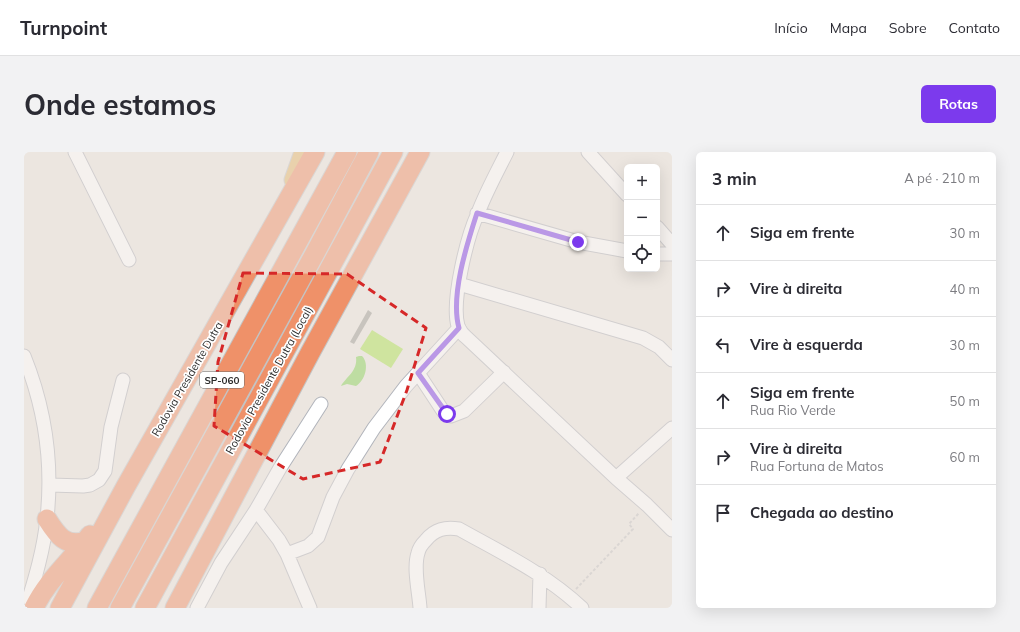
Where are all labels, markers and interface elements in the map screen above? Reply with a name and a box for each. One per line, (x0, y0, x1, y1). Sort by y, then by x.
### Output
text: Turnpoint (20, 16, 107, 40)
text: Início (774, 19, 808, 37)
text: Mapa (830, 19, 867, 37)
text: Sobre (889, 19, 927, 37)
text: Contato (949, 19, 1000, 37)
button: Rotas (921, 85, 996, 123)
text: Onde estamos (24, 87, 216, 122)
map controls (624, 164, 660, 272)
button: + (624, 164, 660, 200)
text: 3 min (712, 168, 757, 189)
text: A pé · 210 m (904, 170, 980, 186)
button: − (624, 200, 660, 236)
icon: ahead (712, 222, 734, 244)
text: Siga em frente (750, 223, 855, 242)
text: 30 m (950, 225, 980, 241)
route end (569, 233, 587, 251)
button: locate (624, 236, 660, 272)
icon: right (712, 278, 734, 300)
text: Vire à direita (750, 279, 842, 298)
text: 40 m (950, 281, 980, 297)
street label: Rodovia Presidente Dutra (Local) (222, 304, 316, 456)
street label: Rodovia Presidente Dutra (148, 319, 226, 439)
icon: left (712, 334, 734, 356)
text: Vire à esquerda (750, 335, 863, 354)
text: 30 m (950, 337, 980, 353)
road number: SP-060 (200, 372, 244, 388)
text: Siga em frente (750, 383, 855, 402)
icon: ahead (712, 390, 734, 412)
text: 50 m (950, 393, 980, 409)
text: Rua Rio Verde (750, 402, 836, 418)
route start (438, 405, 456, 423)
text: Vire à direita (750, 439, 842, 458)
icon: right (712, 446, 734, 468)
text: 60 m (950, 449, 980, 465)
text: Rua Fortuna de Matos (750, 458, 884, 474)
icon: arrive (712, 502, 734, 524)
text: Chegada ao destino (750, 503, 894, 522)

